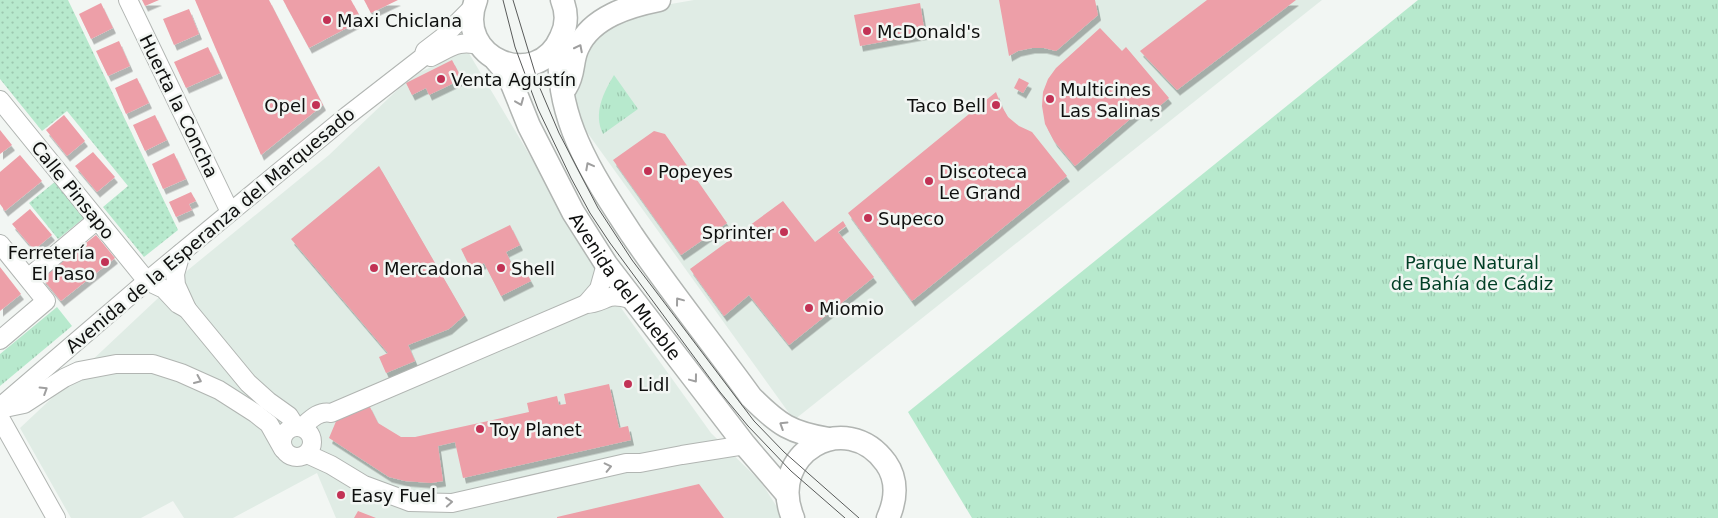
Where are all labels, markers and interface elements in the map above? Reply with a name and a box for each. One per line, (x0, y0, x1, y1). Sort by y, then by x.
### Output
place label: Maxi Chiclana (337, 10, 462, 31)
marker: Maxi Chiclana (321, 14, 333, 26)
place label: McDonald's (877, 21, 981, 42)
marker: McDonald's (861, 25, 873, 37)
street label: Huerta la Concha (135, 31, 223, 181)
one-way arrow (573, 44, 583, 53)
place label: Venta Agustín (451, 69, 576, 90)
marker: Venta Agustín (435, 73, 447, 85)
place label: Multicines Las Salinas (1060, 79, 1160, 121)
marker: Multicines Las Salinas (1044, 93, 1056, 105)
place label: Opel (264, 95, 306, 116)
place label: Taco Bell (906, 95, 986, 116)
one-way arrow (513, 97, 524, 106)
marker: Opel (310, 99, 322, 111)
marker: Taco Bell (990, 99, 1002, 111)
street label: Avenida de la Esperanza del Marquesado (61, 103, 359, 357)
street label: Calle Pinsapo (27, 137, 119, 243)
place label: Popeyes (658, 161, 733, 182)
place label: Discoteca Le Grand (939, 161, 1027, 203)
one-way arrow (585, 163, 595, 172)
marker: Popeyes (642, 165, 654, 177)
marker: Discoteca Le Grand (923, 175, 935, 187)
place label: Supeco (878, 208, 944, 229)
street label: Avenida del Mueble (566, 209, 686, 364)
marker: Supeco (862, 212, 874, 224)
place label: Sprinter (702, 222, 775, 243)
marker: Sprinter (778, 226, 790, 238)
place label: Ferretería El Paso (8, 242, 95, 284)
park label: Parque Natural de Bahía de Cádiz (1391, 252, 1553, 294)
marker: Ferretería El Paso (99, 256, 111, 268)
place label: Mercadona (384, 258, 483, 279)
place label: Shell (511, 258, 555, 279)
marker: Mercadona (368, 262, 380, 274)
marker: Shell (495, 262, 507, 274)
one-way arrow (677, 298, 685, 307)
place label: Miomio (819, 298, 884, 319)
marker: Miomio (803, 302, 815, 314)
one-way arrow (689, 373, 697, 382)
one-way arrow (193, 374, 202, 385)
place label: Lidl (638, 374, 669, 395)
marker: Lidl (622, 378, 634, 390)
one-way arrow (38, 387, 48, 396)
place label: Toy Planet (489, 419, 582, 440)
one-way arrow (780, 422, 789, 431)
marker: Toy Planet (474, 423, 486, 435)
one-way arrow (603, 462, 612, 473)
place label: Easy Fuel (351, 485, 436, 506)
marker: Easy Fuel (335, 489, 347, 501)
one-way arrow (446, 497, 454, 508)

